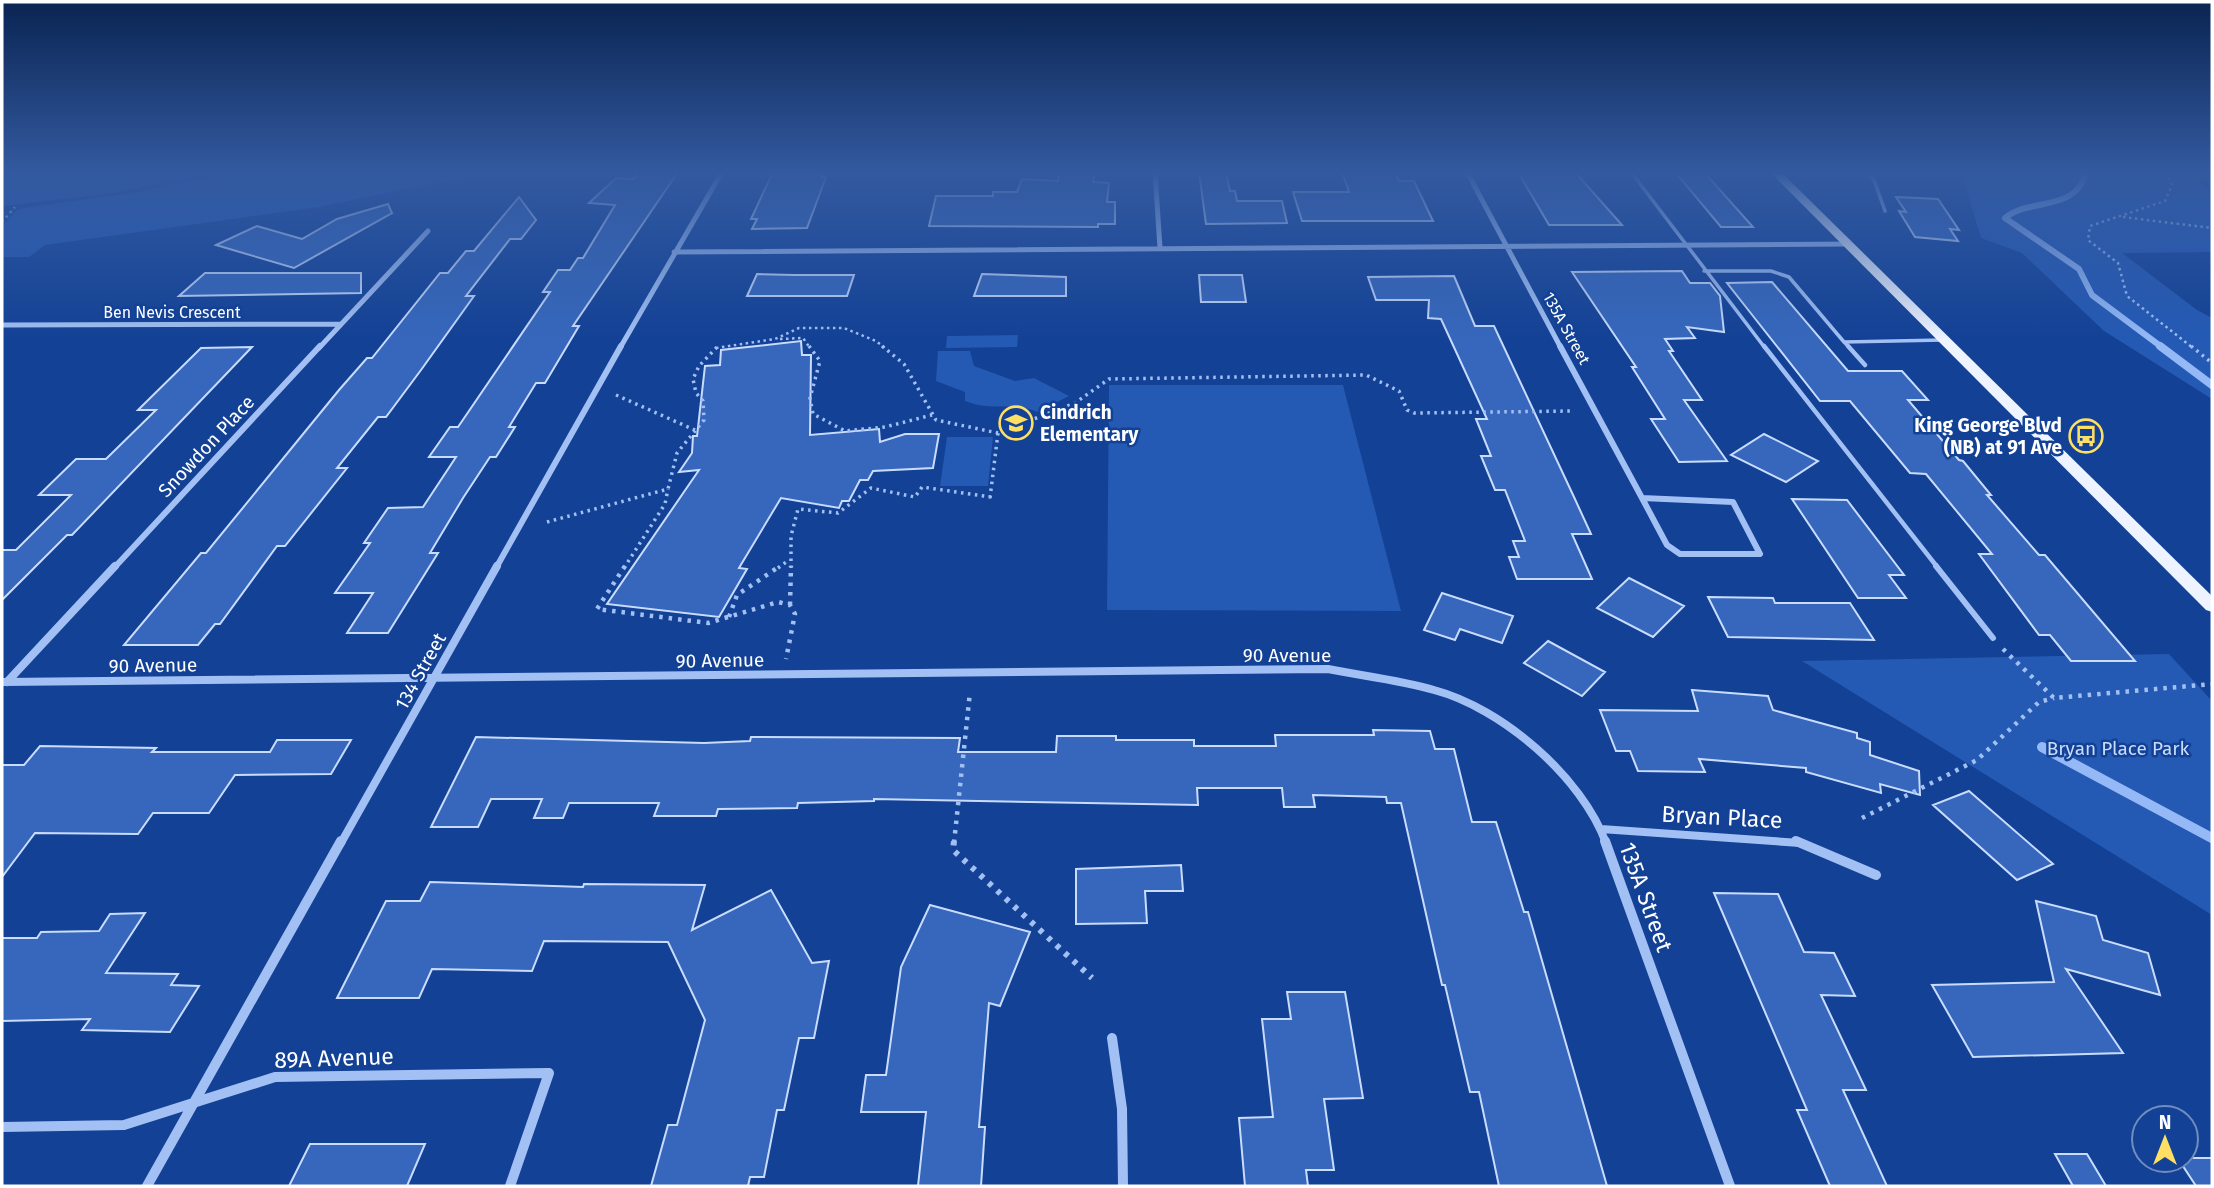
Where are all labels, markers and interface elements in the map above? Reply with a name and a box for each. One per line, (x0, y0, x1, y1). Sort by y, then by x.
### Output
street label: 135A Street (1539, 289, 1594, 368)
street label: Ben Nevis Crescent (103, 303, 241, 322)
street label: Snowdon Place (153, 391, 259, 502)
place label: Cindrich Elementary (1040, 401, 1139, 446)
school or university icon: Cindrich Elementary (997, 404, 1035, 442)
place label: King George Blvd (NB) at 91 Ave (1914, 414, 2062, 459)
bus stop icon: King George Blvd (NB) at 91 Ave (2067, 417, 2105, 455)
street label: 134 Street (390, 629, 451, 714)
street label: 90 Avenue (1243, 644, 1331, 667)
street label: 90 Avenue (675, 648, 765, 673)
street label: 90 Avenue (108, 653, 198, 678)
park label: Bryan Place Park (2047, 737, 2190, 760)
street label: Bryan Place (1661, 800, 1783, 834)
street label: 135A Street (1613, 838, 1679, 956)
street label: 89A Avenue (274, 1042, 394, 1074)
north arrow (2130, 1104, 2200, 1174)
text: N (2159, 1111, 2171, 1134)

